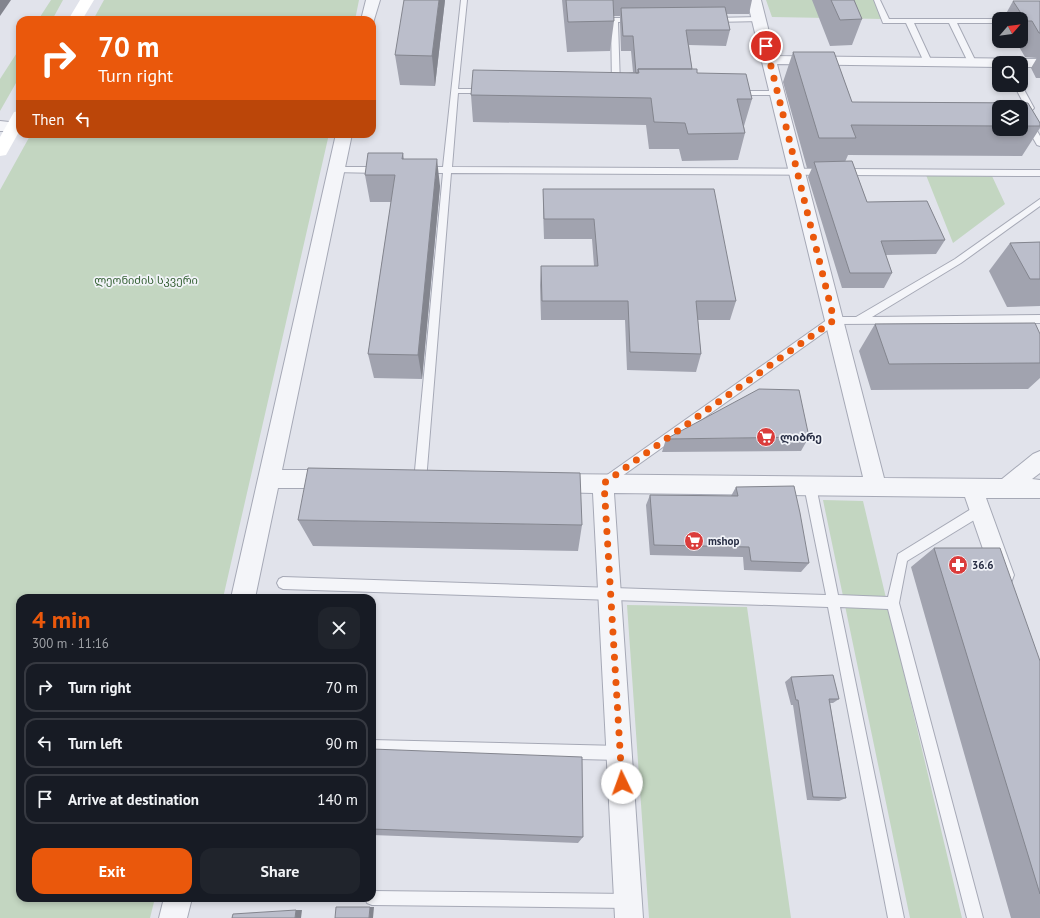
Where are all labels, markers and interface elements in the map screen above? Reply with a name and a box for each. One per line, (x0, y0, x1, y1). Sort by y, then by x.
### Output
north arrow (992, 12, 1028, 48)
map controls (992, 12, 1028, 136)
text: 70 m (98, 28, 159, 65)
pin (749, 29, 783, 63)
icon: right (32, 32, 84, 84)
icon: arrive (755, 35, 777, 57)
button: search (992, 56, 1028, 92)
text: Turn right (98, 64, 173, 87)
button: layers (992, 100, 1028, 136)
icon: left (72, 108, 94, 130)
text: Then (32, 110, 64, 129)
park label: ლეონიძის სკვერი (94, 273, 198, 287)
supermarket icon: ლიბრე (755, 426, 777, 448)
place label: ლიბრე (780, 430, 822, 444)
supermarket icon: mshop (683, 530, 705, 552)
place label: mshop (708, 534, 739, 548)
pharmacy icon: 36.6 (947, 554, 969, 576)
place label: 36.6 (972, 558, 993, 572)
text: 4 min (32, 604, 91, 635)
button: close (318, 607, 360, 649)
text: 300 m · 11:16 (32, 635, 109, 652)
icon: right (34, 676, 56, 698)
text: Turn right (68, 678, 131, 697)
text: 70 m (325, 678, 358, 697)
icon: left (34, 732, 56, 754)
text: Turn left (68, 734, 122, 753)
text: 90 m (325, 734, 358, 753)
position arrow (601, 762, 643, 804)
icon: arrive (34, 788, 56, 810)
text: Arrive at destination (68, 790, 199, 809)
text: 140 m (317, 790, 358, 809)
button: Exit (32, 848, 192, 894)
button: Share (200, 848, 360, 894)

